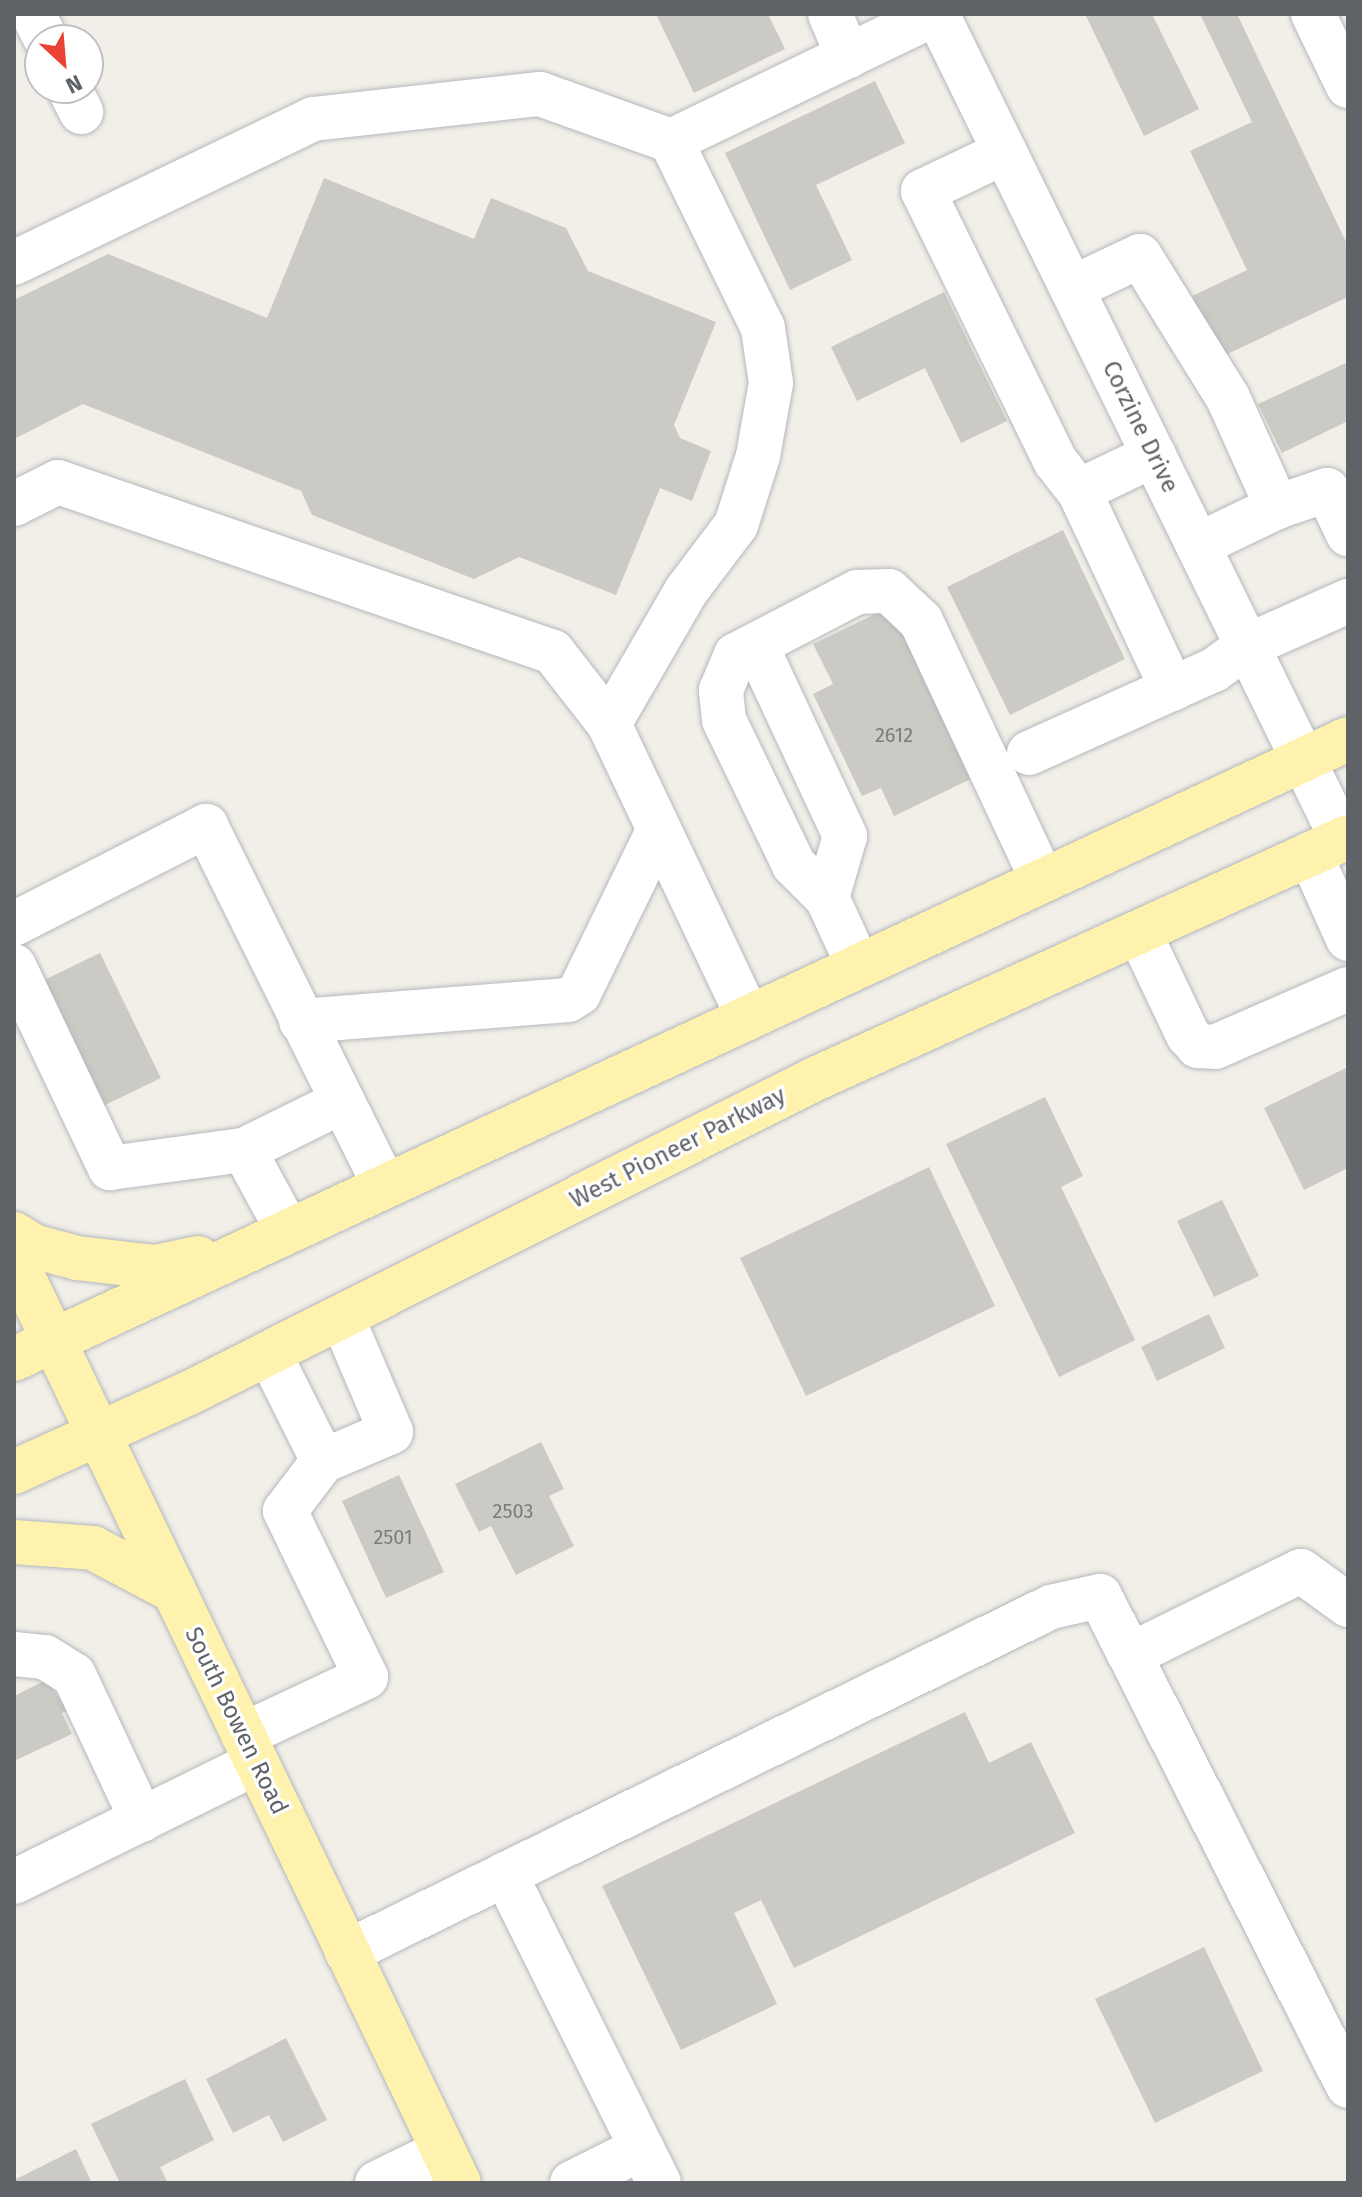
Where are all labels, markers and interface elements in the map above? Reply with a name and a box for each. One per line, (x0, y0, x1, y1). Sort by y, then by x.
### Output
north arrow (24, 24, 104, 104)
text: N (61, 69, 86, 100)
street label: Corzine Drive (1096, 356, 1184, 498)
house number: 2612 (875, 723, 913, 747)
street label: West Pioneer Parkway (565, 1081, 791, 1215)
house number: 2503 (493, 1499, 533, 1523)
house number: 2501 (373, 1525, 413, 1549)
street label: South Bowen Road (178, 1623, 294, 1819)

